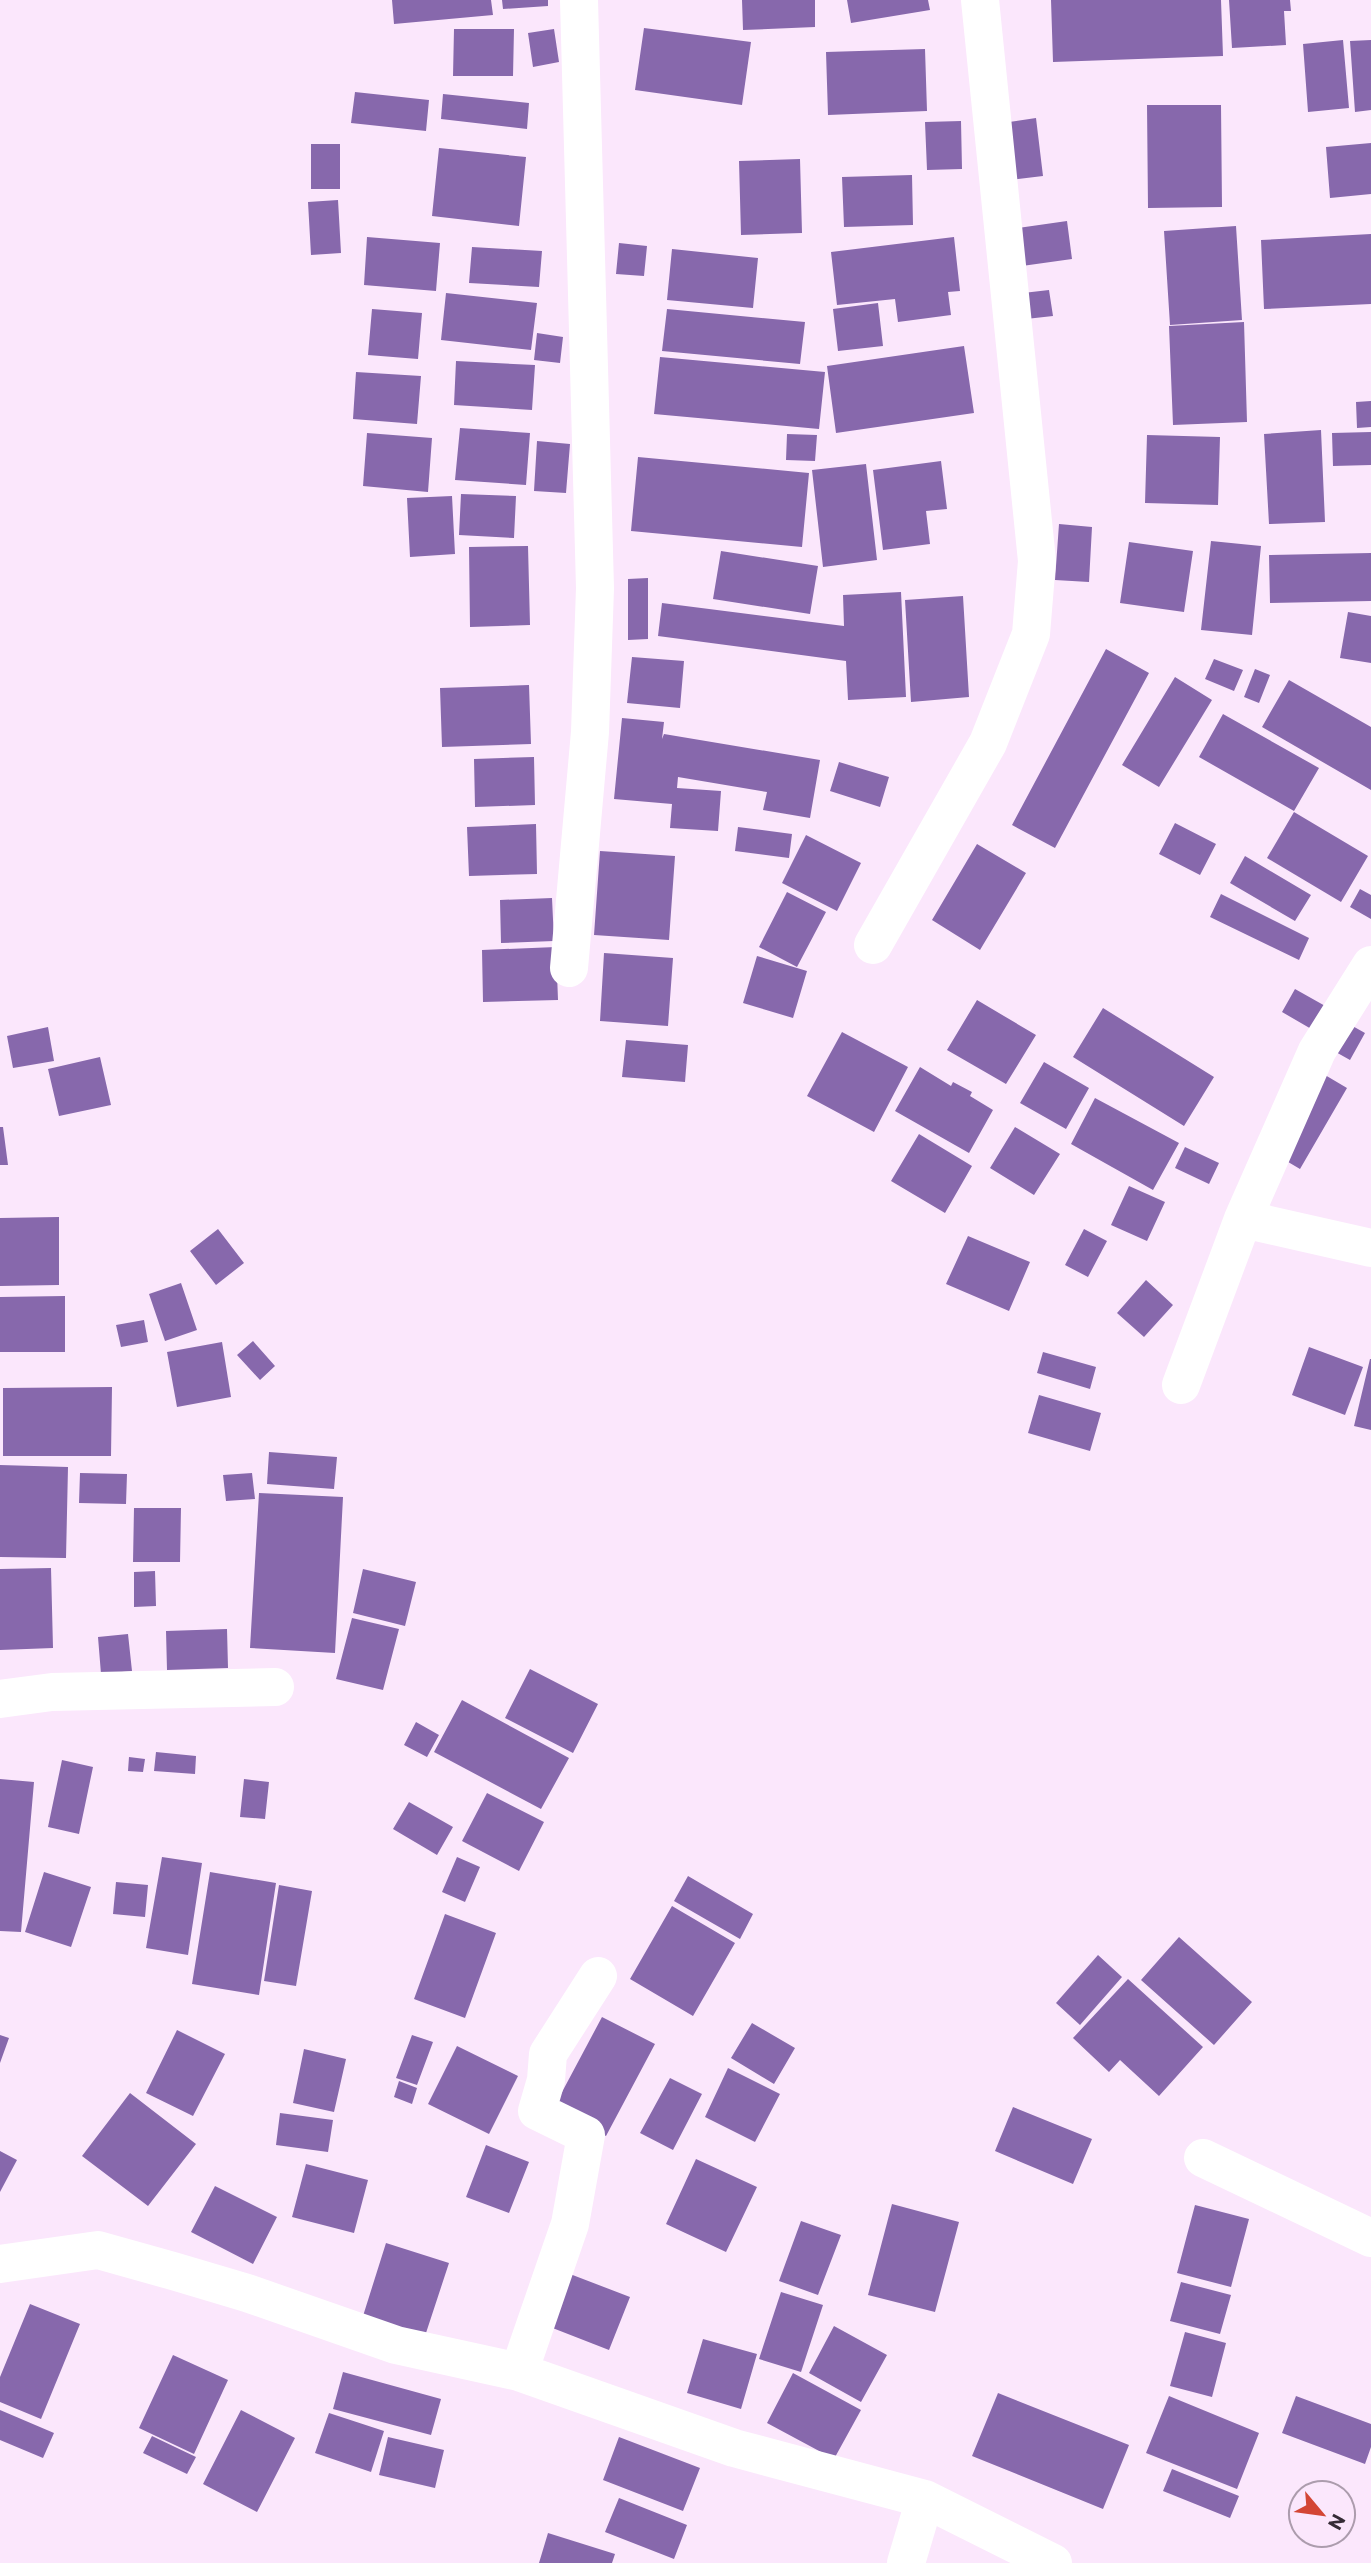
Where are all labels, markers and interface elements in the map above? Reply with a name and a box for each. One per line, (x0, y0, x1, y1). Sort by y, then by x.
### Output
north arrow (1287, 2479, 1357, 2549)
text: N (1324, 2511, 1351, 2534)

